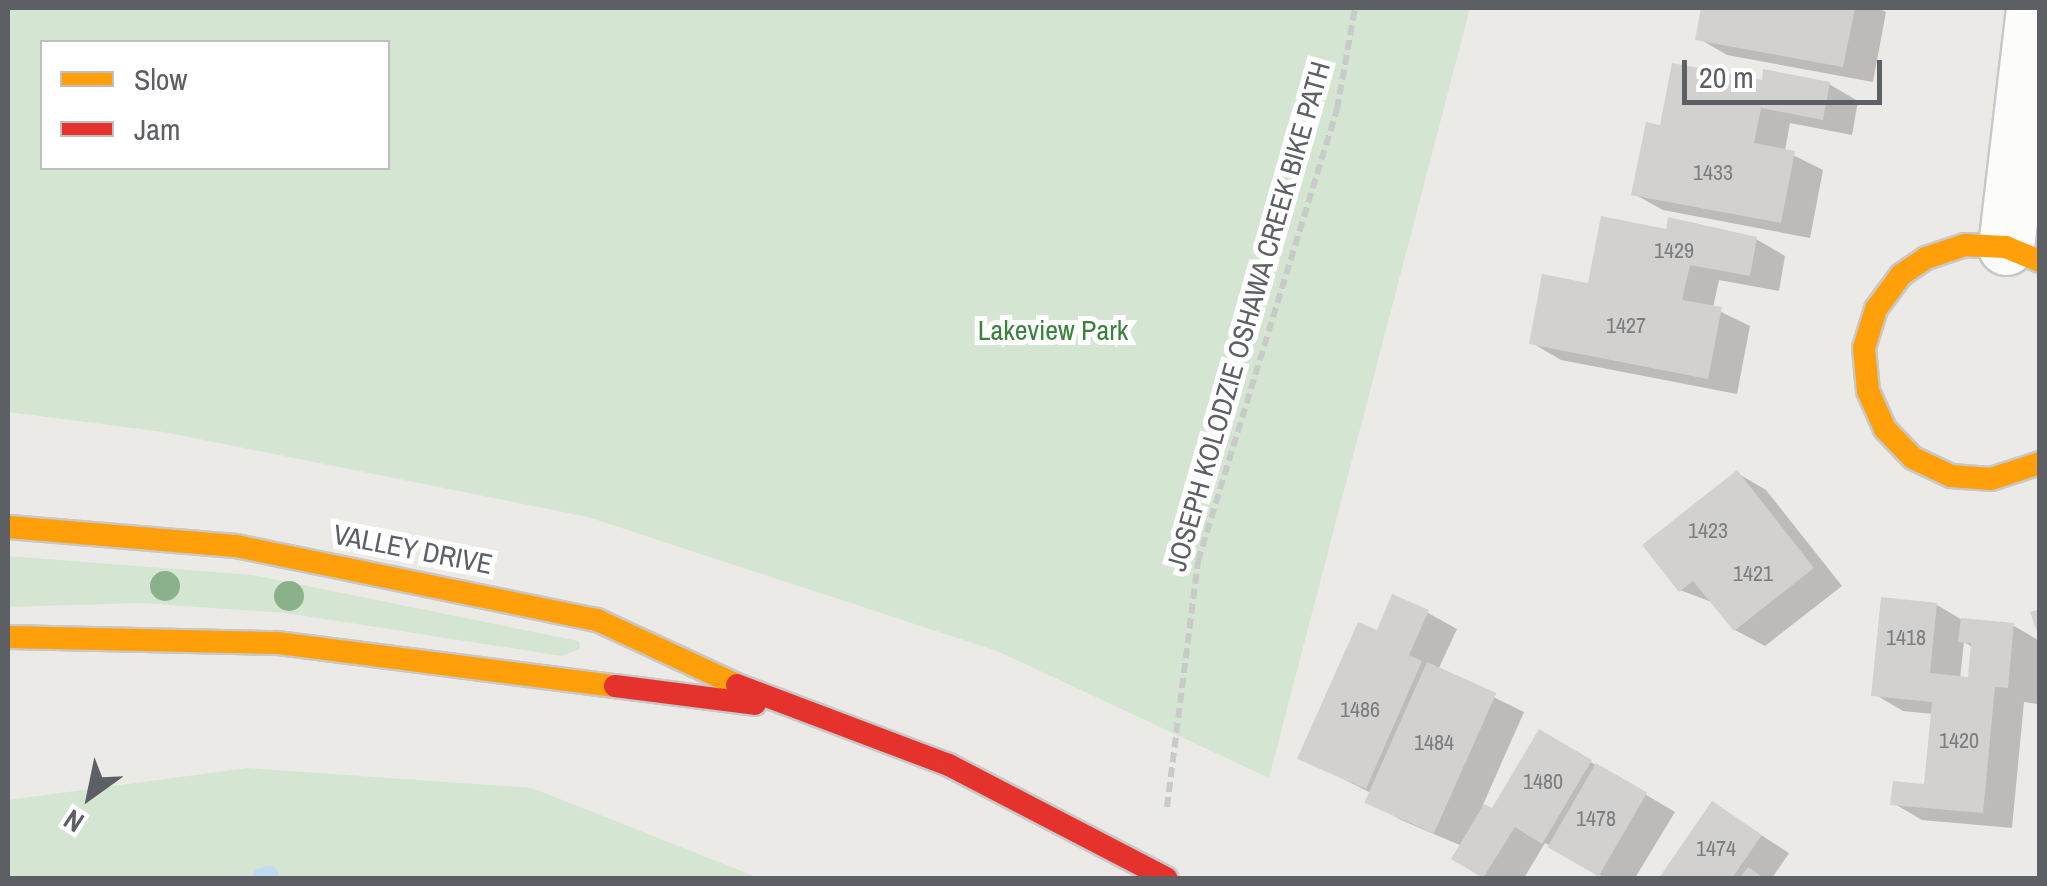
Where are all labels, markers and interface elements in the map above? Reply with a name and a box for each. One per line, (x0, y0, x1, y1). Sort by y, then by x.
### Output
legend (40, 40, 390, 170)
scale bar (1687, 40, 1887, 102)
street label: JOSEPH KOLODZIE OSHAWA CREEK BIKE PATH (1159, 57, 1337, 575)
text: 20 m (1699, 57, 1754, 97)
text: Slow (134, 59, 187, 99)
text: Jam (134, 109, 180, 149)
house number: 1433 (1693, 160, 1733, 186)
house number: 1429 (1654, 238, 1694, 264)
park label: Lakeview Park (978, 313, 1128, 347)
house number: 1427 (1606, 313, 1646, 339)
street label: VALLEY DRIVE (330, 517, 496, 581)
house number: 1423 (1688, 518, 1728, 544)
house number: 1421 (1733, 561, 1773, 587)
house number: 1418 (1886, 625, 1926, 651)
house number: 1486 (1340, 697, 1380, 723)
house number: 1420 (1939, 728, 1979, 754)
house number: 1484 (1414, 730, 1454, 756)
north arrow (40, 746, 140, 846)
house number: 1480 (1523, 769, 1563, 795)
text: N (56, 801, 91, 842)
house number: 1478 (1576, 806, 1616, 832)
house number: 1474 (1696, 836, 1736, 862)

